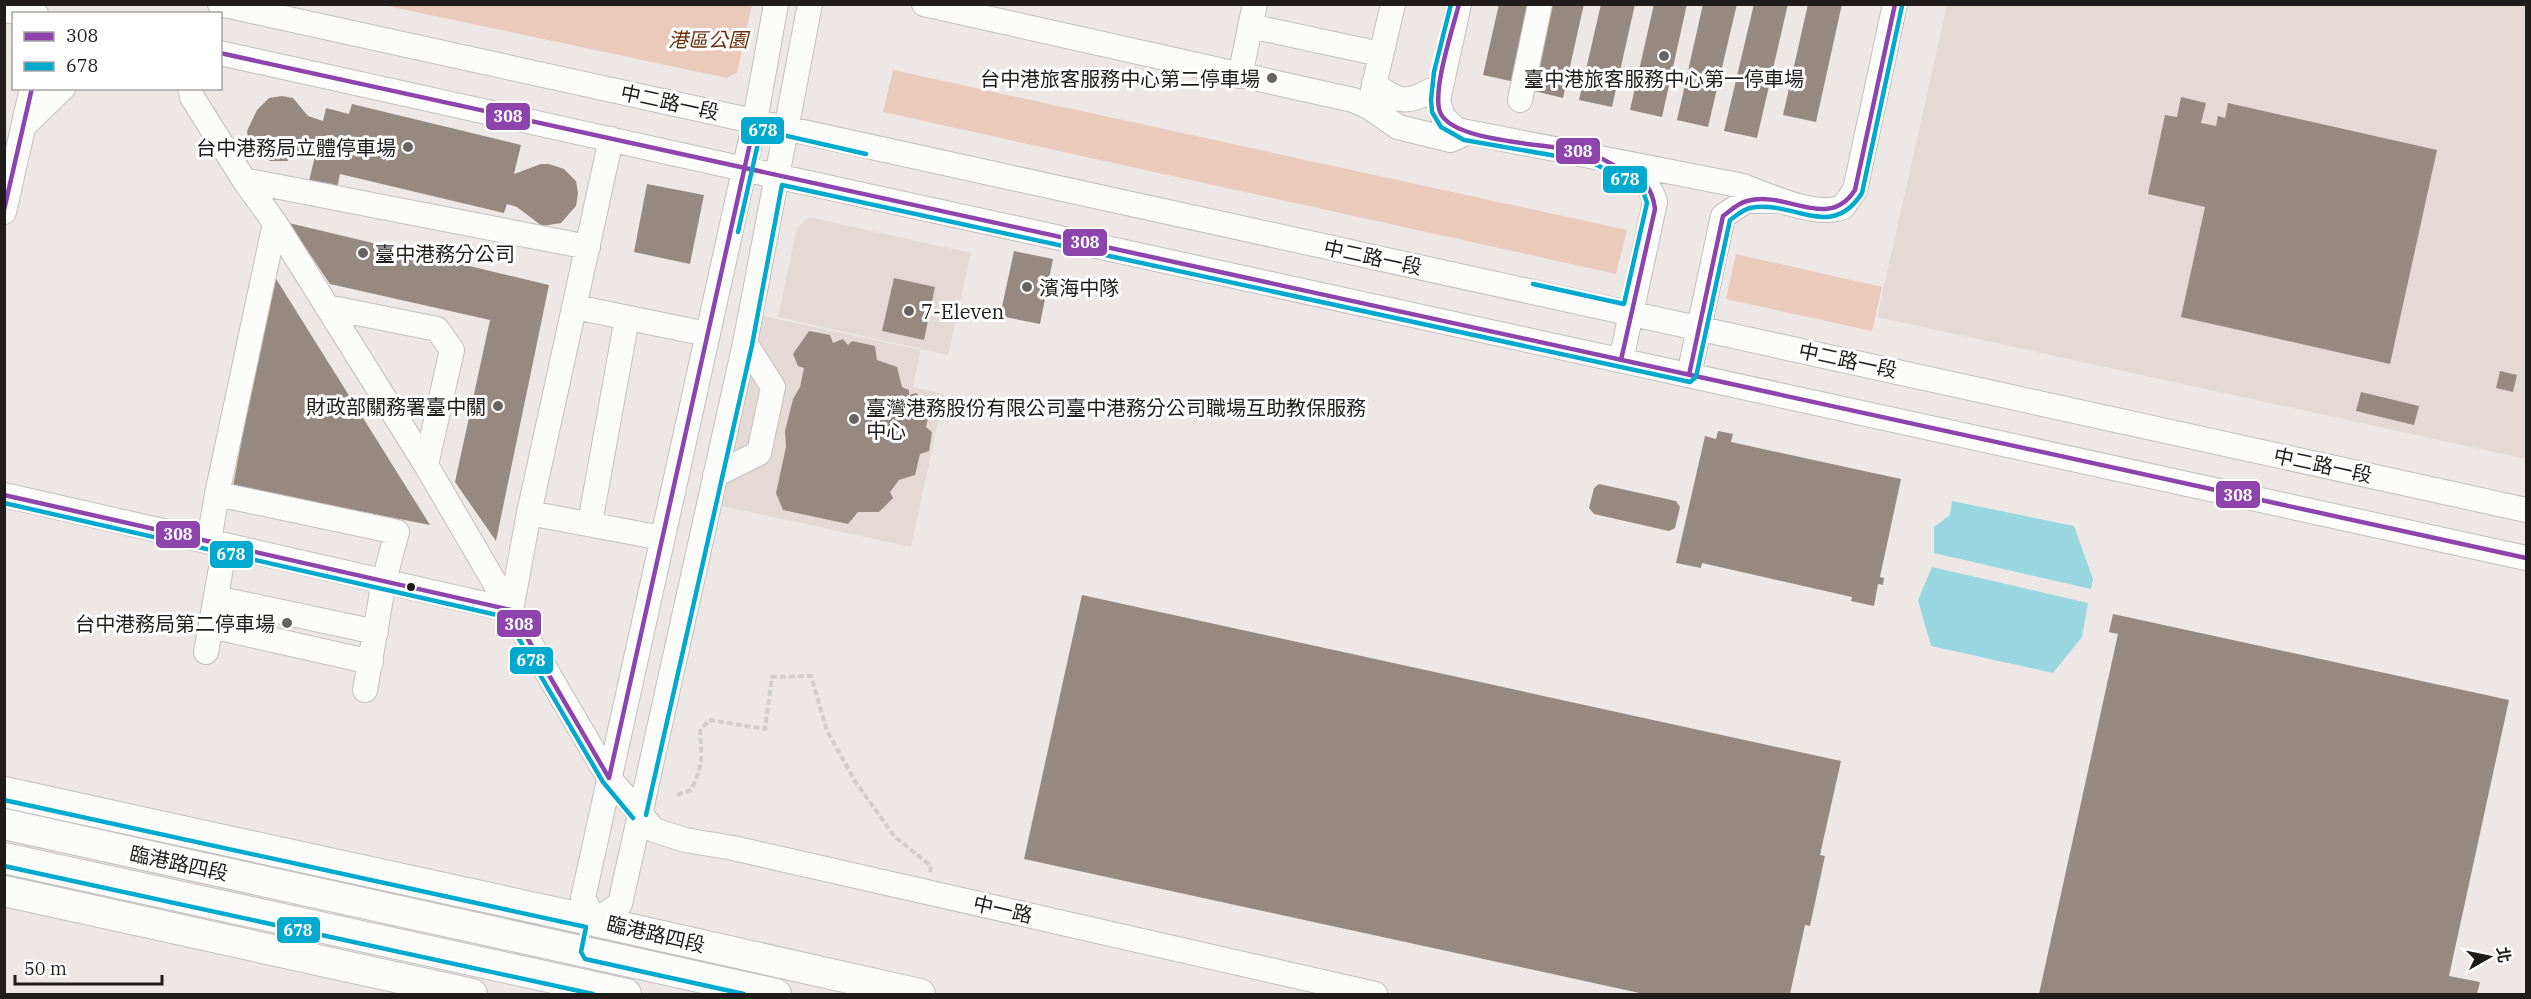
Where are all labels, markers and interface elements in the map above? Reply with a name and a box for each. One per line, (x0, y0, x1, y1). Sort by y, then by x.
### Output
legend (12, 12, 222, 90)
text: 308 (66, 24, 98, 47)
park label: 港區公園 (668, 26, 751, 53)
marker: 臺中港旅客服務中心第一停車場 (1657, 49, 1671, 63)
text: 678 (66, 54, 98, 77)
place label: 台中港旅客服務中心第二停車場 (980, 65, 1260, 92)
place label: 臺中港旅客服務中心第一停車場 (1524, 65, 1804, 92)
marker: 台中港旅客服務中心第二停車場 (1265, 71, 1279, 85)
street label: 中二路一段 (618, 78, 722, 126)
line badge: 308 (485, 102, 531, 131)
text: 308 (494, 106, 523, 126)
line badge: 678 (740, 116, 785, 145)
text: 678 (749, 120, 778, 140)
place label: 台中港務局立體停車場 (196, 134, 396, 161)
line badge: 308 (1555, 137, 1601, 165)
marker: 台中港務局立體停車場 (401, 140, 415, 154)
text: 308 (1564, 141, 1593, 161)
line badge: 678 (1602, 165, 1648, 194)
text: 678 (1611, 169, 1640, 189)
line badge: 308 (1062, 228, 1108, 257)
text: 308 (1071, 232, 1100, 252)
street label: 中二路一段 (1321, 233, 1425, 281)
place label: 臺中港務分公司 (375, 240, 515, 267)
marker: 臺中港務分公司 (356, 246, 370, 260)
place label: 濱海中隊 (1039, 274, 1119, 301)
marker: 濱海中隊 (1020, 280, 1034, 294)
place label: 7-Eleven (921, 298, 1005, 325)
marker: 7-Eleven (902, 304, 916, 318)
street label: 中二路一段 (1796, 336, 1900, 384)
place label: 財政部關務署臺中關 (306, 393, 486, 420)
place label: 臺灣港務股份有限公司臺中港務分公司職場互助教保服務 中心 (866, 394, 1366, 444)
marker: 財政部關務署臺中關 (491, 399, 505, 413)
marker: 臺灣港務股份有限公司臺中港務分公司職場互助教保服務 中心 (847, 412, 861, 426)
street label: 中二路一段 (2271, 441, 2375, 489)
line badge: 308 (2215, 480, 2261, 509)
text: 308 (2224, 485, 2253, 505)
line badge: 308 (155, 520, 201, 549)
text: 308 (164, 524, 193, 544)
line badge: 678 (209, 540, 254, 569)
text: 678 (217, 544, 246, 564)
unlabelled marker (405, 581, 417, 593)
line badge: 308 (496, 609, 542, 638)
place label: 台中港務局第二停車場 (75, 610, 275, 637)
text: 308 (505, 614, 534, 634)
marker: 台中港務局第二停車場 (280, 616, 294, 630)
line badge: 678 (509, 646, 554, 675)
text: 678 (517, 650, 546, 670)
street label: 臨港路四段 (127, 839, 231, 887)
street label: 中一路 (971, 889, 1035, 929)
street label: 臨港路四段 (604, 910, 708, 958)
line badge: 678 (276, 916, 321, 944)
text: 678 (284, 920, 313, 940)
north arrow (2459, 927, 2519, 987)
text: 北 (2493, 945, 2515, 964)
scale bar (15, 948, 162, 986)
text: 50 m (24, 957, 67, 980)

